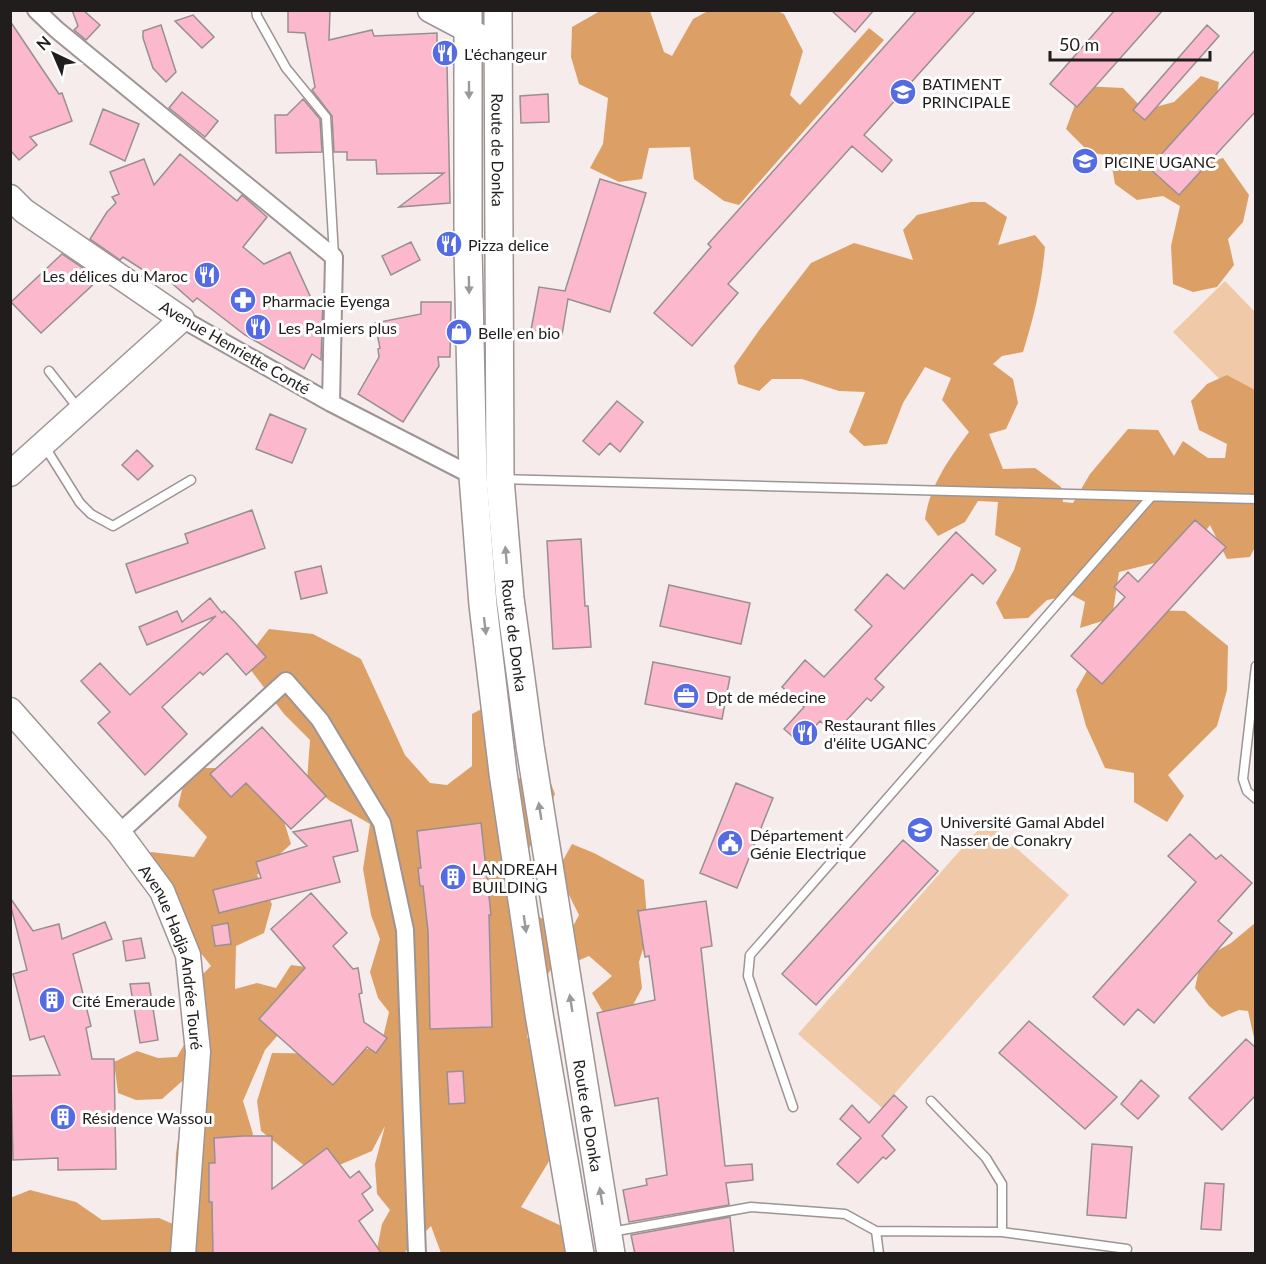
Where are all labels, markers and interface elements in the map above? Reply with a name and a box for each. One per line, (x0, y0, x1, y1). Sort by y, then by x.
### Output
north arrow (24, 24, 84, 84)
scale bar (1050, 24, 1210, 62)
text: N (32, 32, 54, 54)
text: 50 m (1059, 33, 1099, 55)
restaurant icon: L'échangeur (430, 38, 460, 68)
place label: L'échangeur (464, 44, 547, 63)
place label: BATIMENT PRINCIPALE (922, 74, 1011, 111)
school or university icon: BATIMENT PRINCIPALE (888, 77, 918, 107)
one-way arrow (464, 80, 474, 99)
street label: Route de Donka (489, 93, 508, 207)
school or university icon: PICINE UGANC (1070, 146, 1100, 176)
place label: PICINE UGANC (1104, 152, 1216, 171)
restaurant icon: Pizza delice (434, 229, 464, 259)
place label: Pizza delice (468, 235, 549, 254)
restaurant icon: Les délices du Maroc (192, 260, 222, 290)
place label: Les délices du Maroc (42, 266, 188, 285)
one-way arrow (464, 275, 473, 294)
pharmacy icon: Pharmacie Eyenga (228, 285, 258, 315)
place label: Pharmacie Eyenga (262, 291, 390, 310)
street label: Avenue Henriette Conté (156, 296, 314, 398)
restaurant icon: Les Palmiers plus (243, 312, 273, 342)
shop icon: Belle en bio (444, 317, 474, 347)
place label: Les Palmiers plus (278, 318, 397, 337)
place label: Belle en bio (478, 323, 560, 342)
one-way arrow (501, 545, 511, 564)
street label: Route de Donka (499, 578, 532, 693)
one-way arrow (481, 617, 490, 636)
office icon: Dpt de médecine (671, 681, 701, 711)
place label: Dpt de médecine (706, 687, 826, 706)
place label: Restaurant filles d'élite UGANC (824, 715, 936, 752)
restaurant icon: Restaurant filles d'élite UGANC (790, 718, 820, 748)
one-way arrow (536, 801, 545, 820)
place label: Université Gamal Abdel Nasser de Conakry (940, 812, 1105, 849)
school or university icon: Université Gamal Abdel Nasser de Conakry (905, 815, 935, 845)
place label: Département Génie Electrique (750, 825, 866, 862)
public building icon: Département Génie Electrique (715, 828, 745, 858)
place label: LANDREAH BUILDING (472, 859, 558, 896)
street label: Avenue Hadja Andrée Touré (136, 860, 207, 1051)
building icon: LANDREAH BUILDING (438, 862, 468, 892)
one-way arrow (521, 914, 530, 933)
building icon: Cité Emeraude (37, 985, 67, 1015)
place label: Cité Emeraude (72, 991, 175, 1010)
one-way arrow (566, 994, 575, 1013)
street label: Route de Donka (571, 1058, 607, 1173)
building icon: Résidence Wassou (48, 1102, 78, 1132)
place label: Résidence Wassou (82, 1108, 212, 1127)
one-way arrow (597, 1186, 606, 1205)

